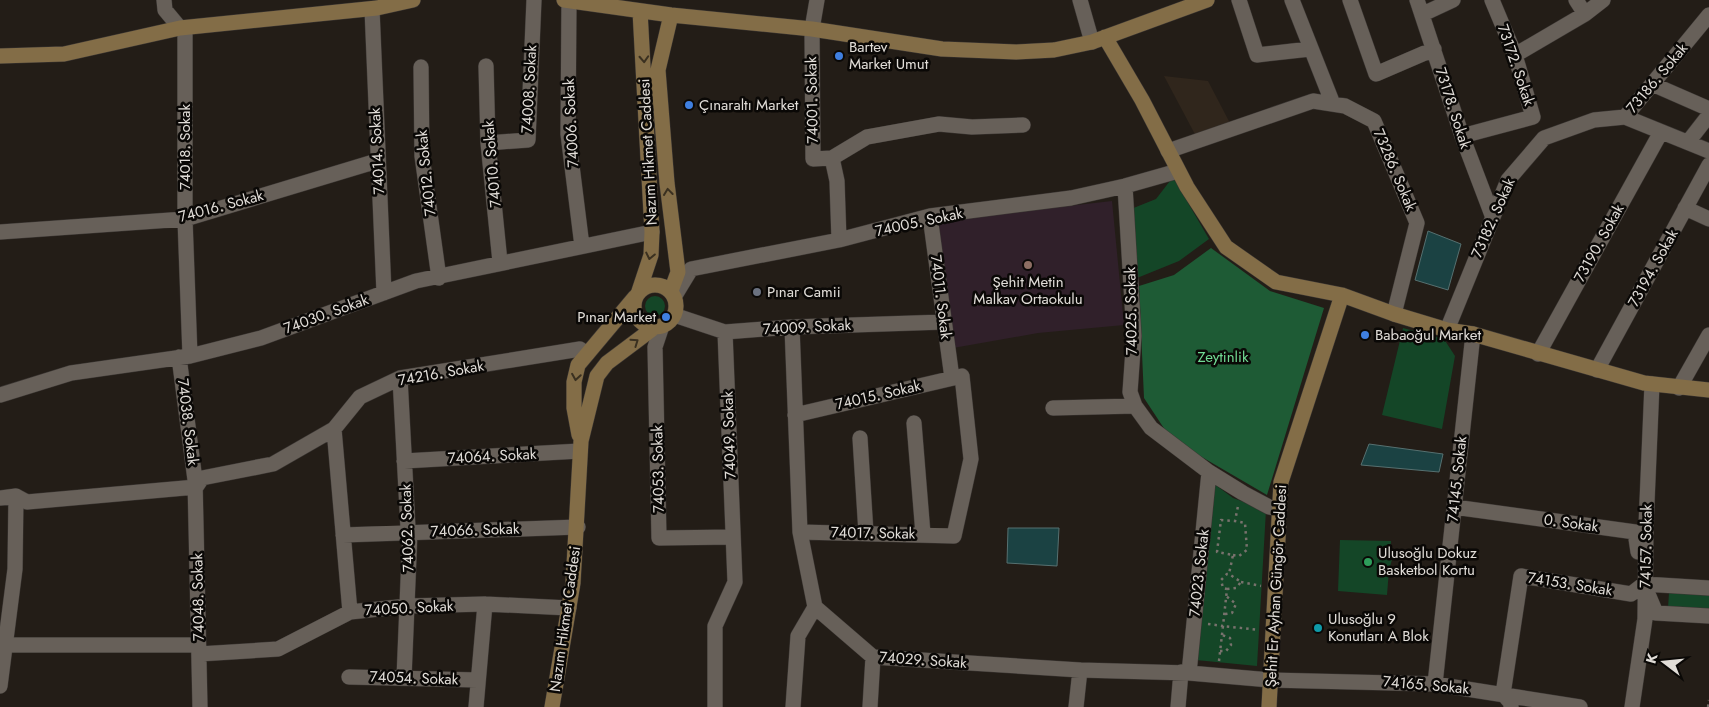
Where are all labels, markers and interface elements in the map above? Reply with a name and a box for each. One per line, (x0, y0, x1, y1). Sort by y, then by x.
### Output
street label: 73172. Sokak (1492, 21, 1540, 109)
place label: Bartev Market Umut (849, 36, 929, 75)
street label: 73186. Sokak (1621, 38, 1693, 118)
street label: 74008. Sokak (516, 44, 542, 134)
marker: Bartev Market Umut (833, 50, 845, 62)
one-way arrow (638, 56, 649, 64)
street label: 74001. Sokak (800, 56, 824, 144)
street label: 73178. Sokak (1429, 64, 1477, 152)
street label: 74006. Sokak (558, 78, 584, 168)
street label: Nazım Hikmet Caddesi (633, 78, 663, 226)
place label: Çınaraltı Market (699, 94, 799, 116)
marker: Çınaraltı Market (683, 99, 695, 111)
street label: 74018. Sokak (174, 104, 196, 190)
street label: 74014. Sokak (364, 107, 390, 195)
street label: 74010. Sokak (477, 119, 507, 208)
street label: 73286. Sokak (1368, 126, 1422, 215)
street label: 74012. Sokak (410, 128, 441, 217)
street label: 73182. Sokak (1466, 174, 1521, 261)
street label: 74016. Sokak (176, 184, 266, 228)
one-way arrow (663, 187, 674, 195)
street label: 73190. Sokak (1568, 200, 1630, 286)
street label: 74005. Sokak (873, 202, 965, 242)
street label: 73194. Sokak (1623, 225, 1684, 311)
one-way arrow (645, 252, 655, 261)
street label: 74011. Sokak (925, 253, 957, 341)
marker: Şehit Metin Malkav Ortaokulu (1022, 259, 1034, 271)
street label: 74025. Sokak (1119, 266, 1143, 355)
place label: Şehit Metin Malkav Ortaokulu (973, 271, 1083, 310)
place label: Pınar Camii (767, 281, 841, 303)
marker: Pınar Camii (751, 286, 763, 298)
street label: 74030. Sokak (281, 288, 372, 339)
place label: Pınar Market (577, 306, 656, 328)
marker: Pınar Market (660, 311, 672, 323)
street label: 74009. Sokak (762, 314, 852, 340)
place label: Babaoğul Market (1375, 324, 1482, 346)
marker: Babaoğul Market (1359, 329, 1371, 341)
one-way arrow (629, 339, 639, 348)
park label: Zeytinlik (1197, 346, 1249, 368)
street label: 74216. Sokak (397, 355, 486, 391)
one-way arrow (571, 373, 581, 382)
street label: 74015. Sokak (833, 374, 923, 415)
street label: 74038. Sokak (172, 377, 204, 467)
street label: 74049. Sokak (716, 390, 742, 479)
street label: 74053. Sokak (646, 424, 670, 513)
street label: 74145. Sokak (1442, 434, 1472, 523)
street label: 74064. Sokak (447, 443, 537, 469)
street label: 74062. Sokak (394, 483, 420, 573)
street label: Şehit Er Ayhan Güngör Caddesi (1260, 484, 1292, 688)
street label: 74157. Sokak (1634, 503, 1658, 588)
street label: 0. Sokak (1542, 508, 1600, 538)
street label: 74066. Sokak (430, 517, 520, 543)
street label: 74017. Sokak (831, 521, 916, 545)
street label: 74023. Sokak (1183, 528, 1215, 618)
place label: Ulusoğlu Dokuz Basketbol Kortu (1378, 542, 1477, 581)
street label: Nazım Hikmet Caddesi (544, 545, 586, 693)
street label: 74048. Sokak (186, 552, 210, 641)
marker: Ulusoğlu Dokuz Basketbol Kortu (1362, 556, 1374, 568)
street label: 74153. Sokak (1526, 566, 1614, 602)
street label: 74050. Sokak (364, 595, 454, 621)
place label: Ulusoğlu 9 Konutları A Blok (1328, 608, 1429, 647)
marker: Ulusoğlu 9 Konutları A Blok (1312, 622, 1324, 634)
north arrow (1639, 637, 1689, 687)
street label: 74029. Sokak (879, 646, 968, 674)
text: K (1641, 651, 1663, 666)
street label: 74054. Sokak (369, 665, 459, 691)
street label: 74165. Sokak (1382, 670, 1470, 700)

